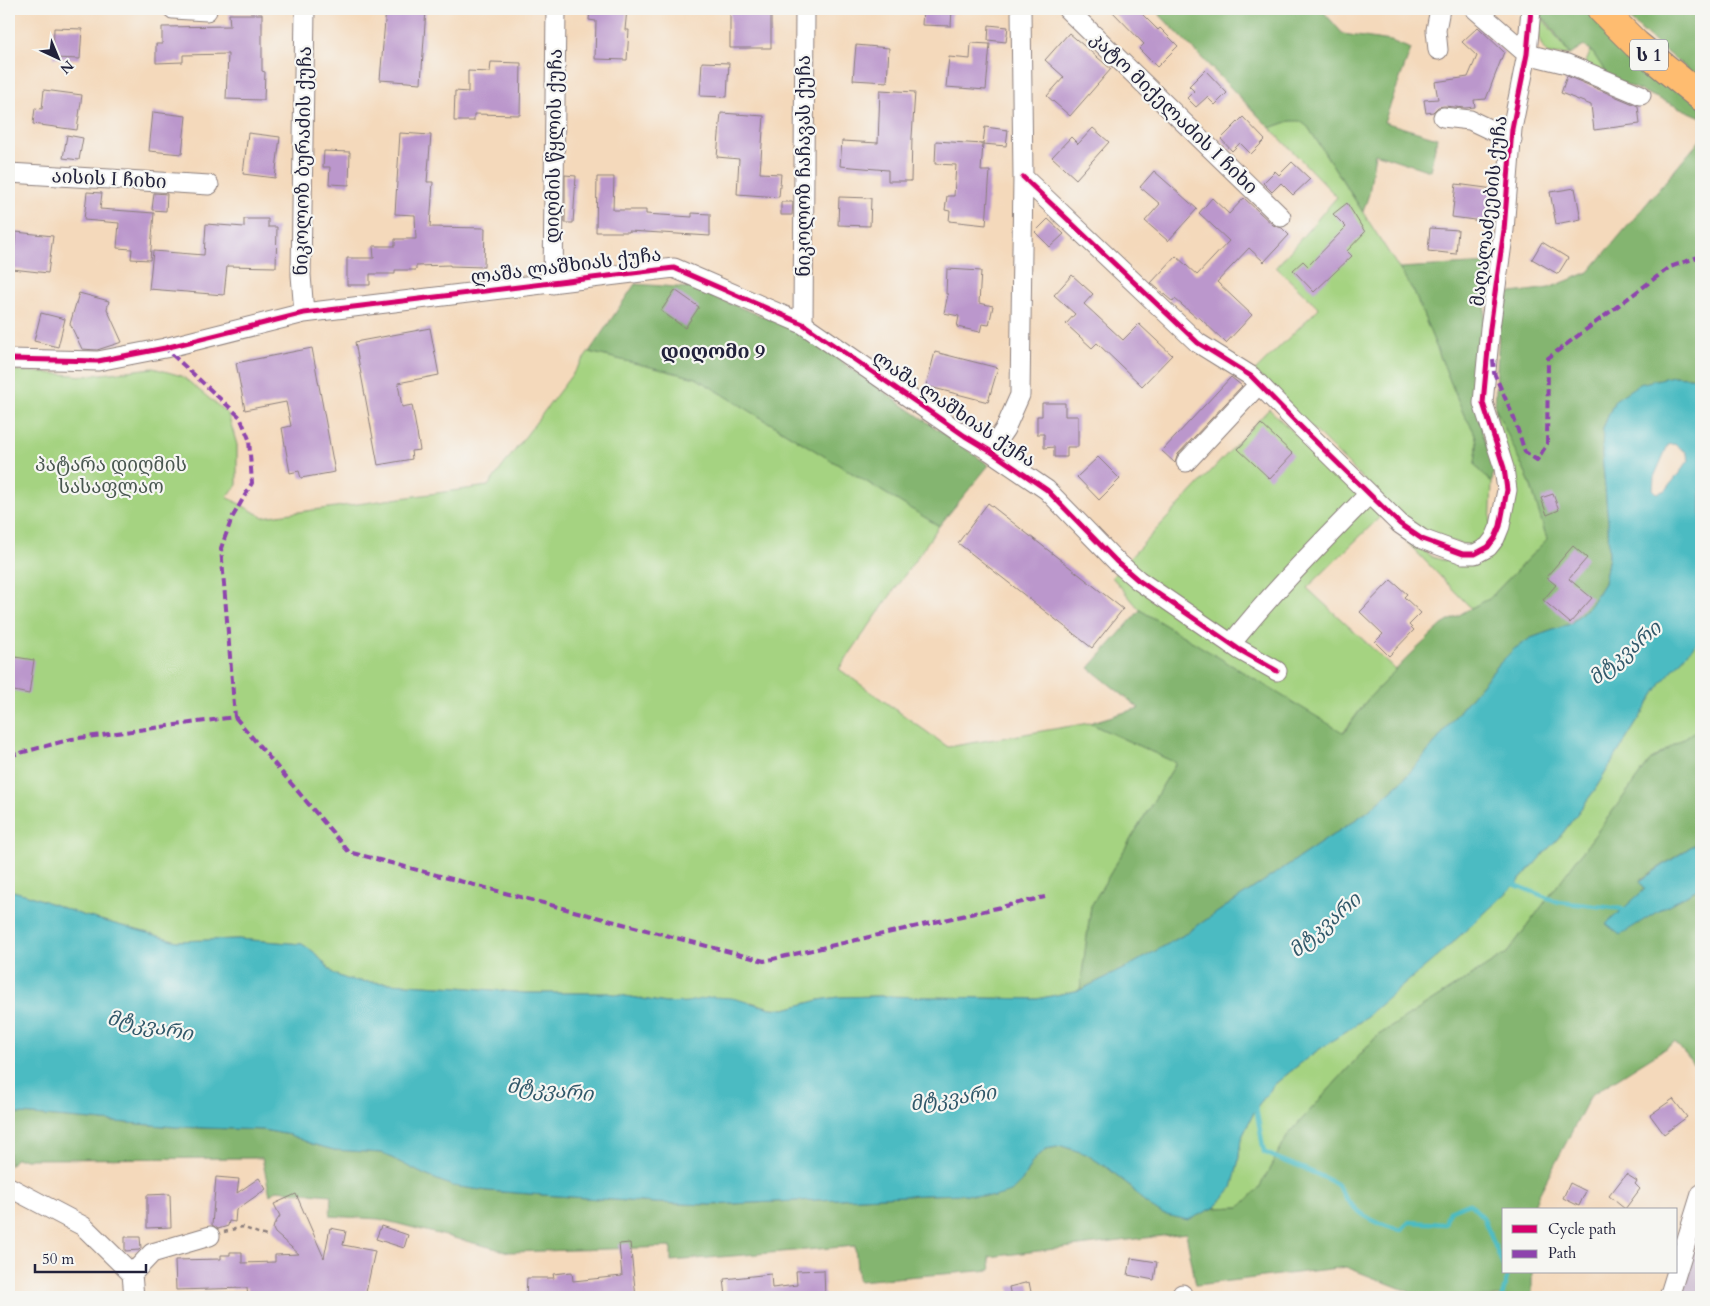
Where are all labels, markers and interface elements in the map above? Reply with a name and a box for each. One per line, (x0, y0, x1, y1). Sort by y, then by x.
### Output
street label: კატო მიქელაძის I ჩიხი (1085, 26, 1263, 200)
north arrow (32, 32, 82, 82)
road number: ს 1 (1630, 40, 1668, 70)
street label: ნიკოლოზ ბურაძის ქუჩა (288, 46, 318, 276)
street label: დიღმის წყლის ქუჩა (539, 48, 569, 244)
street label: ნიკოლოზ ჩაჩავას ქუჩა (791, 55, 817, 277)
text: N (56, 56, 78, 78)
street label: მაღალაძეების ქუჩა (1464, 114, 1514, 308)
street label: აისის I ჩიხი (51, 163, 167, 195)
street label: ლაშა ლაშხიას ქუჩა (469, 241, 663, 291)
district label: დიღომი 9 (661, 338, 765, 365)
street label: ლაშა ლაშხიას ქუჩა (867, 345, 1041, 473)
park label: პატარა დიღმის სასაფლაო (35, 452, 187, 500)
water label: მტკვარი (1583, 614, 1668, 691)
water label: მტკვარი (1283, 885, 1368, 964)
water label: მტკვარი (105, 1004, 197, 1048)
water label: მტკვარი (505, 1072, 596, 1108)
water label: მტკვარი (908, 1078, 999, 1117)
legend (1502, 1208, 1678, 1274)
text: Cycle path (1548, 1219, 1617, 1239)
scale bar (35, 1241, 146, 1273)
text: Path (1548, 1243, 1577, 1263)
text: 50 m (42, 1249, 74, 1269)

